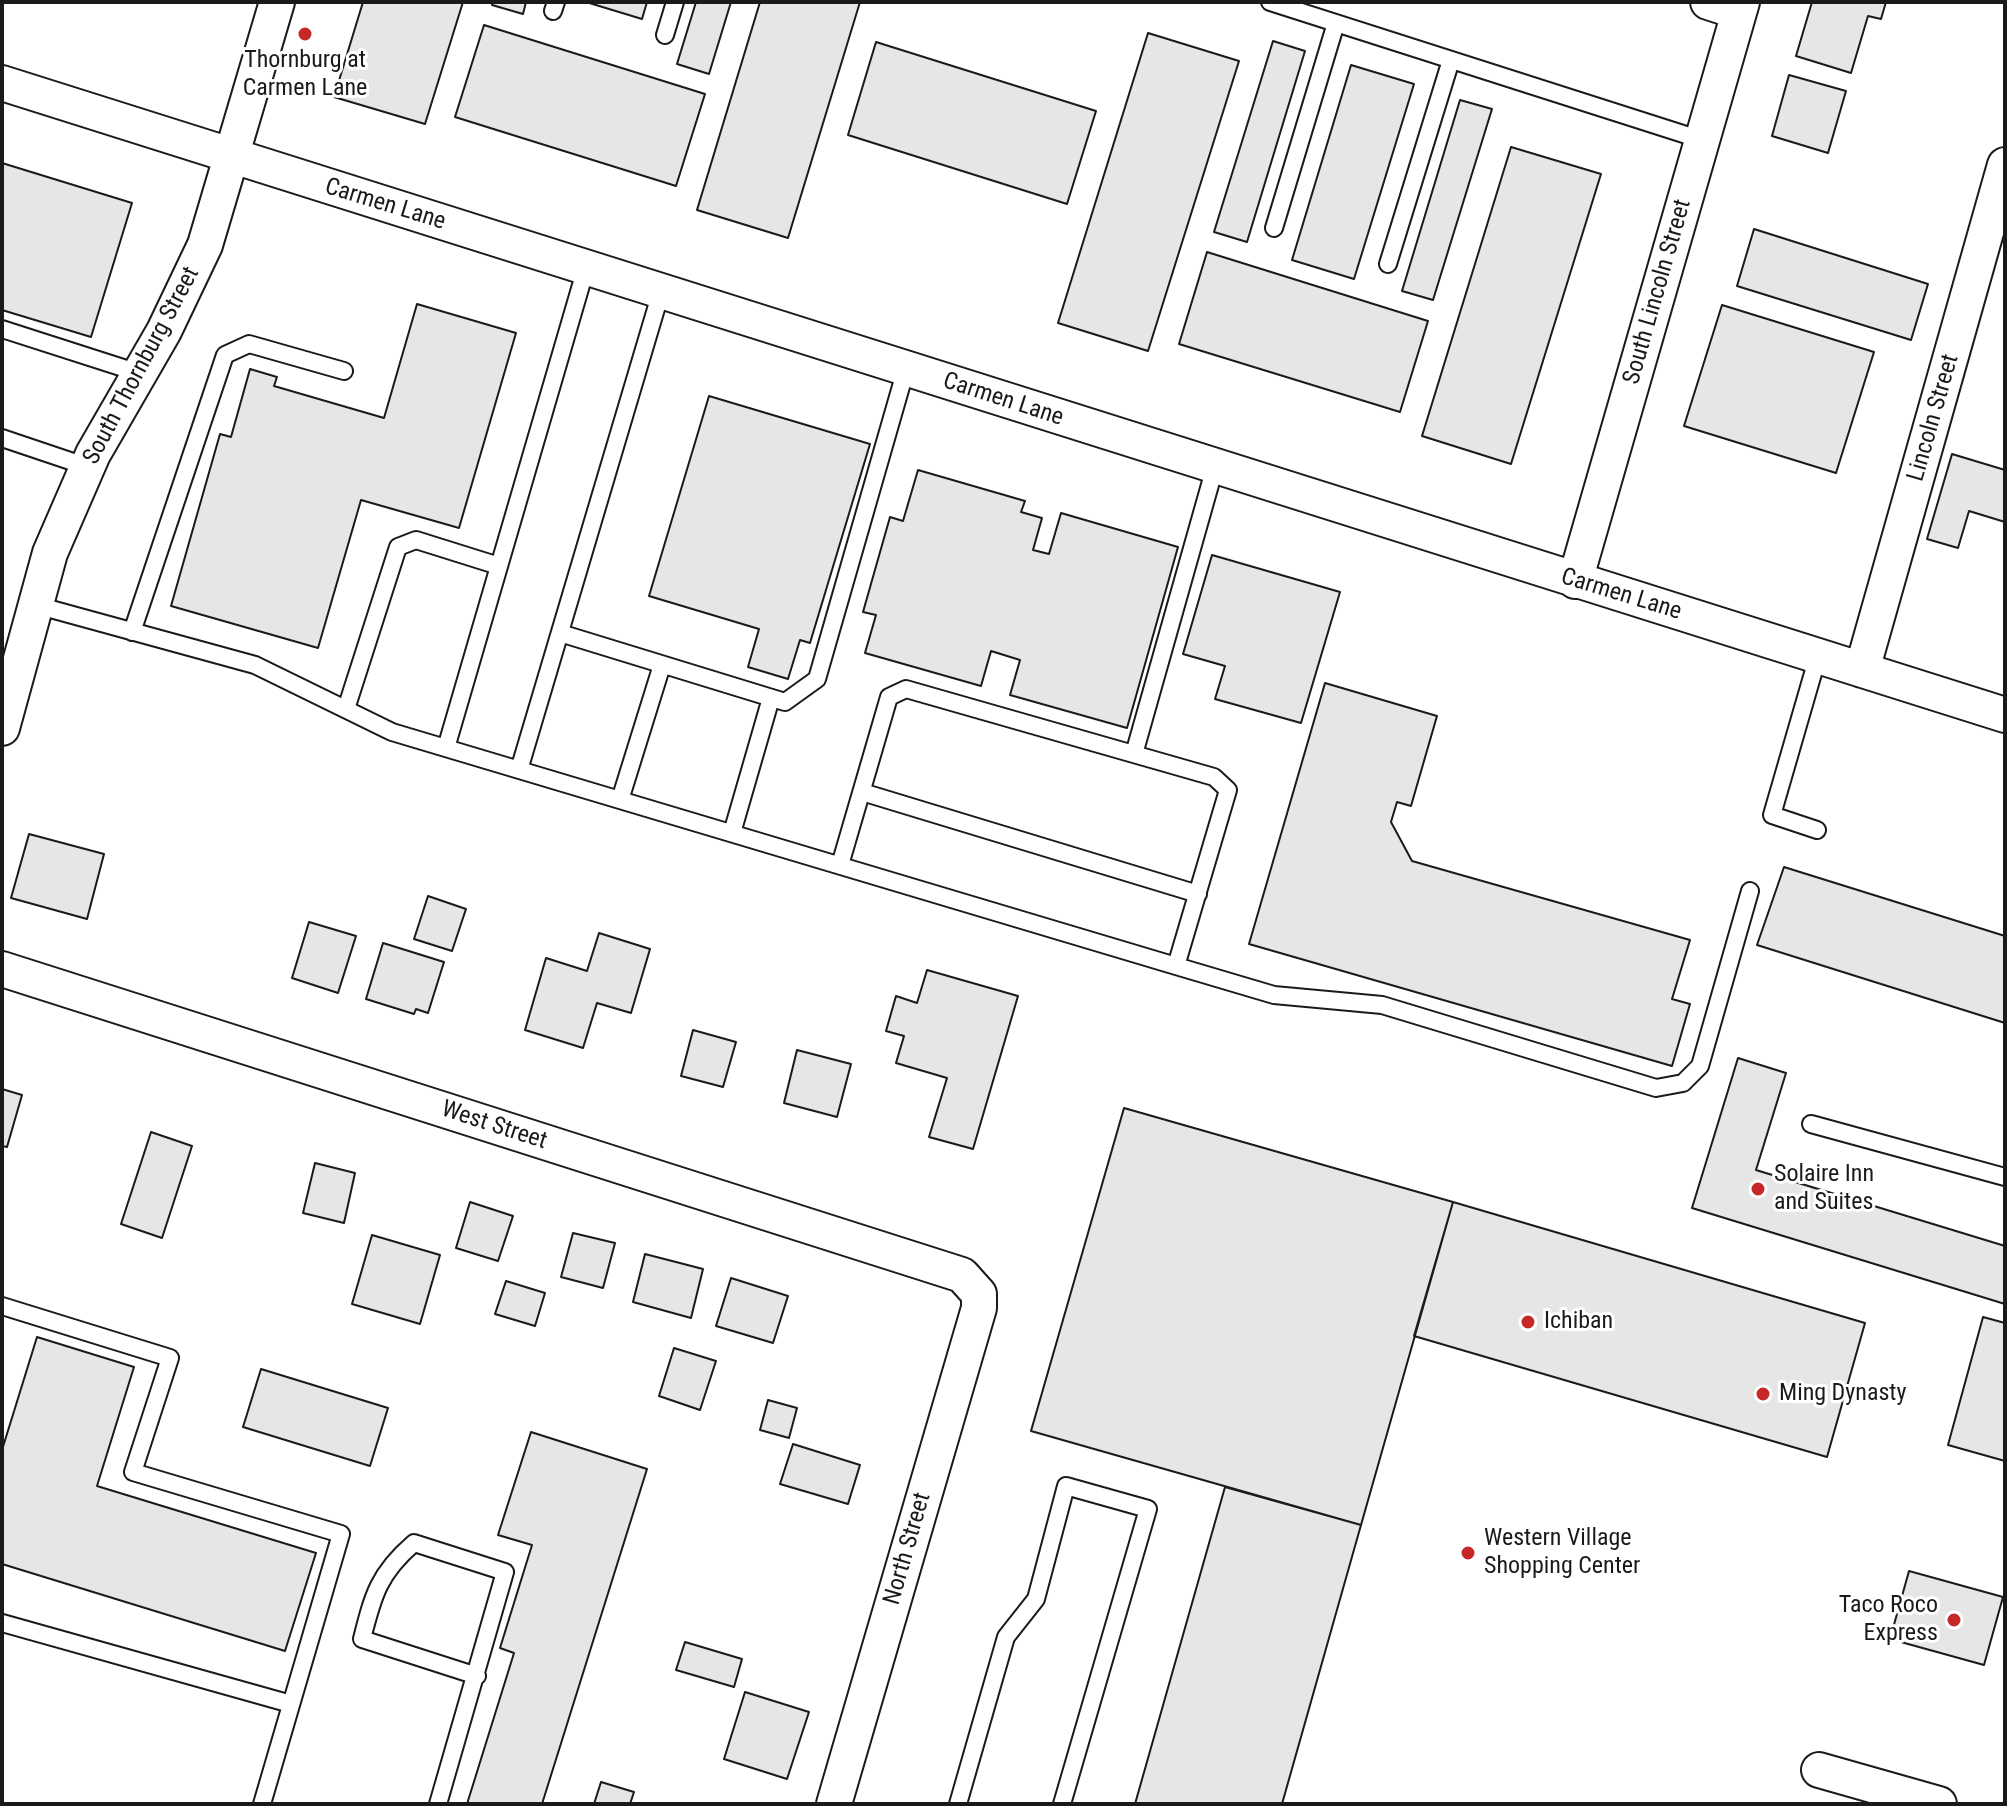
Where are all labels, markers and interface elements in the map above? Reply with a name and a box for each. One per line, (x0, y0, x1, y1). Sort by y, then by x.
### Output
marker: Thornburg at Carmen Lane (296, 25, 314, 43)
place label: Thornburg at Carmen Lane (243, 47, 367, 103)
street label: Carmen Lane (321, 173, 449, 237)
street label: South Lincoln Street (1618, 196, 1698, 388)
street label: South Thornburg Street (78, 262, 206, 470)
street label: Lincoln Street (1902, 351, 1966, 485)
street label: Carmen Lane (939, 367, 1067, 433)
street label: Carmen Lane (1557, 563, 1685, 627)
street label: West Street (438, 1095, 550, 1157)
place label: Solaire Inn and Suites (1774, 1161, 1874, 1217)
marker: Solaire Inn and Suites (1749, 1180, 1767, 1198)
place label: Ichiban (1544, 1308, 1613, 1336)
marker: Ichiban (1519, 1313, 1537, 1331)
place label: Ming Dynasty (1779, 1380, 1906, 1408)
marker: Ming Dynasty (1754, 1385, 1772, 1403)
street label: North Street (878, 1490, 938, 1608)
place label: Western Village Shopping Center (1484, 1525, 1640, 1581)
marker: Western Village Shopping Center (1459, 1544, 1477, 1562)
place label: Taco Roco Express (1839, 1592, 1938, 1648)
marker: Taco Roco Express (1945, 1611, 1963, 1629)

